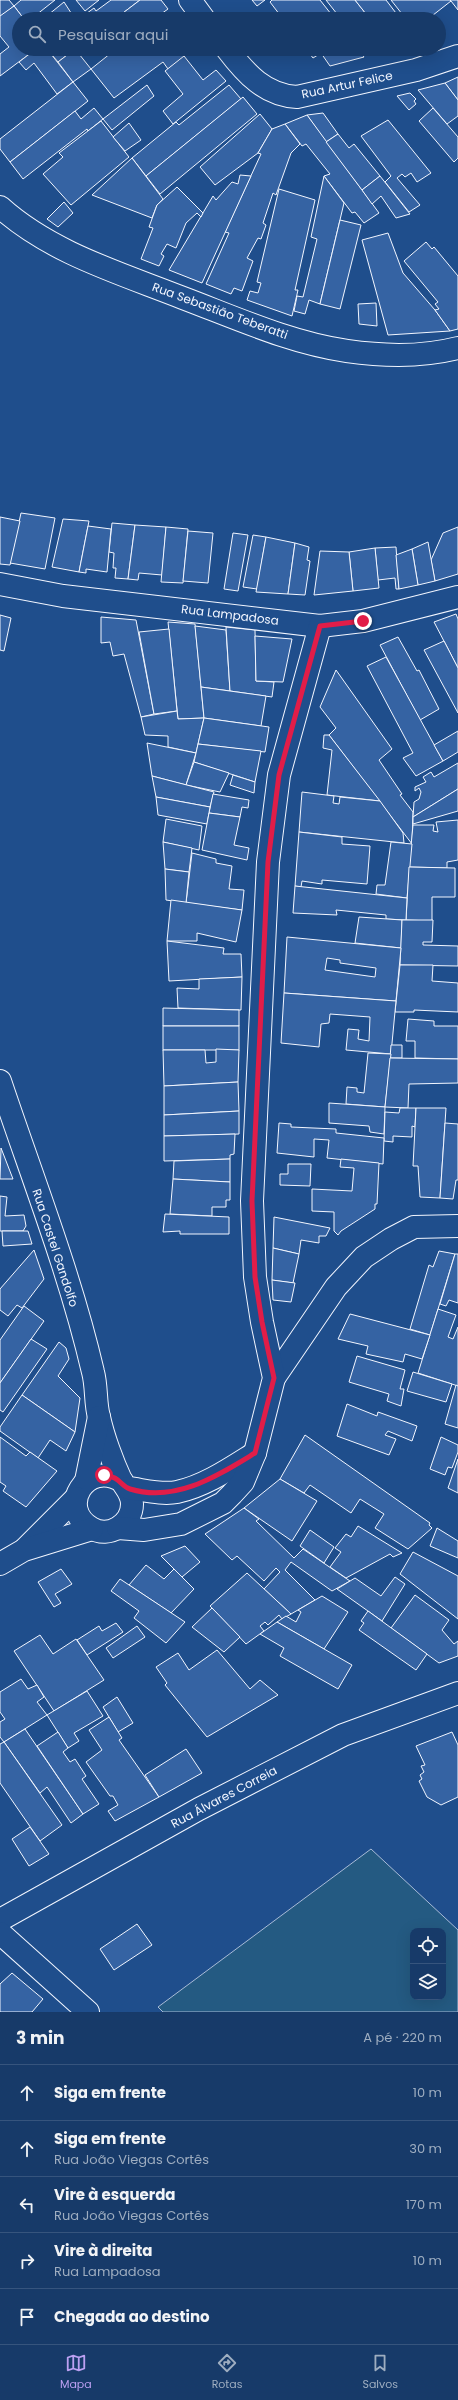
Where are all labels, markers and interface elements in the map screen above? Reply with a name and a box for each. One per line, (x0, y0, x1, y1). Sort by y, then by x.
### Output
search box (12, 12, 446, 56)
icon: search (26, 23, 48, 45)
text: Pesquisar aqui (58, 24, 168, 45)
street label: Rua Artur Felice (300, 67, 394, 102)
street label: Rua Sebastião Teberatti (150, 278, 290, 343)
street label: Rua Lampadosa (180, 600, 280, 629)
route end (354, 612, 372, 630)
street label: Rua Castel Gandolfo (28, 1187, 83, 1309)
route start (95, 1466, 113, 1484)
street label: Rua Álvares Correia (168, 1761, 280, 1832)
map controls (410, 1928, 446, 2000)
button: locate (410, 1928, 446, 1964)
button: layers (410, 1964, 446, 2000)
text: 3 min (16, 2026, 64, 2050)
text: A pé · 220 m (363, 2028, 442, 2047)
icon: ahead (16, 2082, 38, 2104)
text: Siga em frente (54, 2082, 166, 2103)
text: 10 m (413, 2083, 442, 2102)
text: Siga em frente (54, 2128, 166, 2149)
icon: ahead (16, 2138, 38, 2160)
text: 30 m (409, 2139, 442, 2158)
text: Rua João Viegas Cortês (54, 2150, 209, 2169)
text: Vire à esquerda (54, 2184, 176, 2205)
icon: left (16, 2194, 38, 2216)
text: 170 m (406, 2195, 442, 2214)
text: Rua João Viegas Cortês (54, 2206, 209, 2225)
text: Vire à direita (54, 2240, 153, 2261)
icon: right (16, 2250, 38, 2272)
text: 10 m (413, 2251, 442, 2270)
text: Rua Lampadosa (54, 2262, 161, 2281)
icon: arrive (16, 2306, 38, 2328)
text: Chegada ao destino (54, 2306, 210, 2327)
tab: Mapa (60, 2352, 92, 2393)
tab: Rotas (212, 2352, 243, 2393)
tab: Salvos (362, 2352, 398, 2393)

